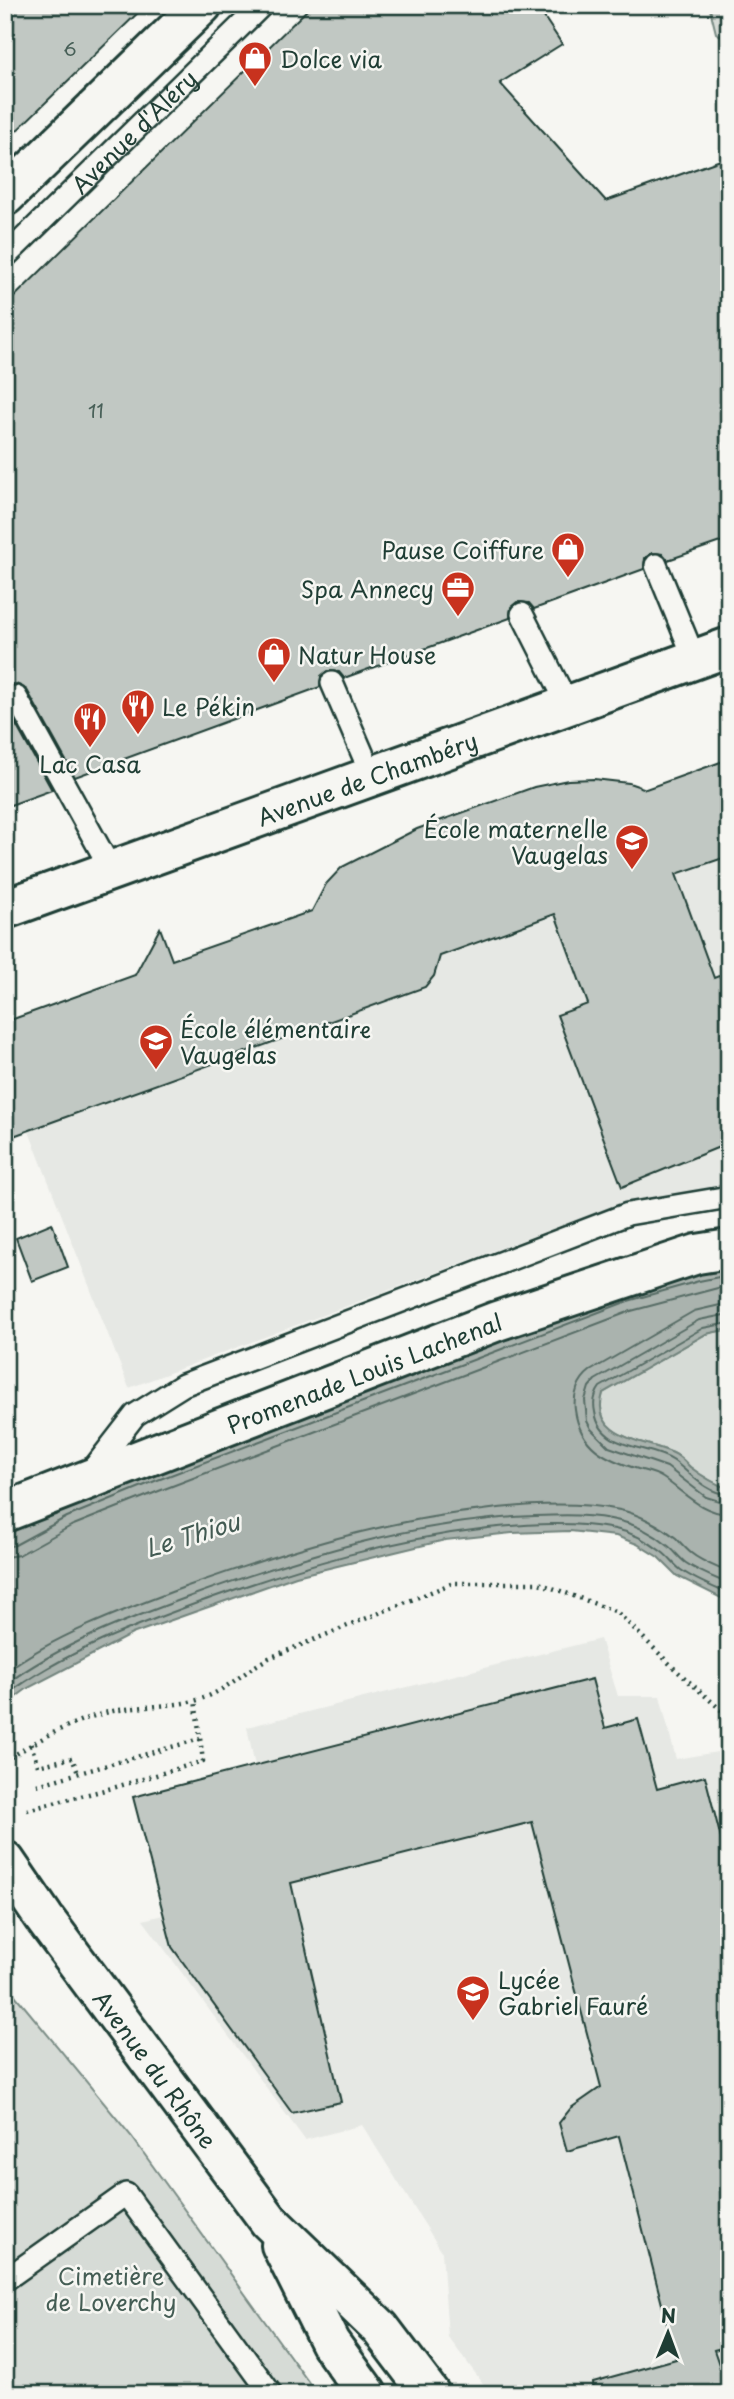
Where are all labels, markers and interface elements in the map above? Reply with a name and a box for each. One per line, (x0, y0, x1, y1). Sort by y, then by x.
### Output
house number: 6 (63, 34, 77, 62)
shop icon: Dolce via (236, 39, 274, 88)
place label: Dolce via (280, 41, 383, 76)
street label: Avenue d'Aléry (63, 61, 204, 201)
house number: 11 (88, 396, 104, 424)
shop icon: Pause Coiffure (549, 530, 587, 579)
place label: Pause Coiffure (381, 532, 544, 567)
office icon: Spa Annecy (439, 569, 477, 618)
place label: Spa Annecy (301, 571, 434, 606)
shop icon: Natur House (255, 635, 293, 684)
place label: Natur House (298, 637, 436, 672)
restaurant icon: Le Pékin (119, 687, 157, 736)
place label: Le Pékin (162, 689, 255, 724)
restaurant icon: Lac Casa (71, 700, 109, 749)
street label: Avenue de Chambéry (252, 722, 482, 834)
place label: Lac Casa (39, 746, 141, 781)
place label: École maternelle Vaugelas (424, 811, 608, 872)
school or university icon: École maternelle Vaugelas (613, 822, 651, 871)
place label: École élémentaire Vaugelas (180, 1011, 371, 1072)
school or university icon: École élémentaire Vaugelas (137, 1022, 175, 1071)
street label: Promenade Louis Lachenal (221, 1303, 506, 1442)
water label: Le Thiou (140, 1502, 246, 1565)
place label: Lycée Gabriel Fauré (498, 1962, 648, 2023)
school or university icon: Lycée Gabriel Fauré (454, 1973, 492, 2022)
street label: Avenue du Rhône (85, 1982, 227, 2155)
park label: Cimetière de Loverchy (46, 2258, 176, 2319)
north arrow (632, 2298, 702, 2368)
text: N (661, 2301, 676, 2329)

